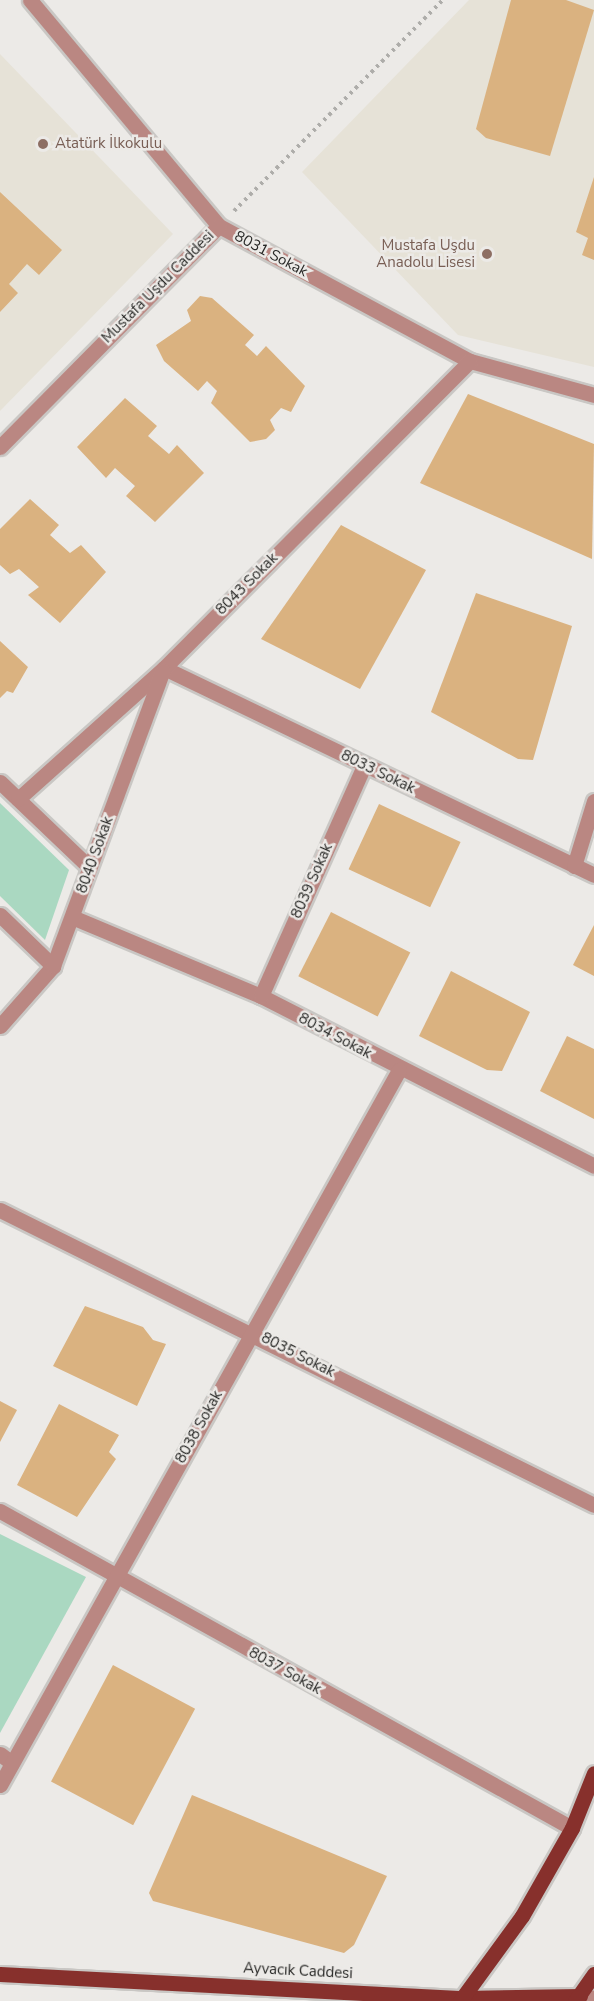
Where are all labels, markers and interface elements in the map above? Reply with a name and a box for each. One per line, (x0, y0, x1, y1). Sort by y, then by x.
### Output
place label: Atatürk İlkokulu (55, 135, 162, 153)
marker: Atatürk İlkokulu (36, 137, 50, 151)
street label: Mustafa Uşdu Caddesi (98, 227, 218, 347)
street label: 8031 Sokak (231, 227, 311, 281)
place label: Mustafa Uşdu Anadolu Lisesi (376, 236, 475, 271)
marker: Mustafa Uşdu Anadolu Lisesi (480, 247, 494, 261)
street label: 8043 Sokak (212, 549, 282, 619)
street label: 8033 Sokak (338, 746, 418, 798)
street label: 8040 Sokak (73, 814, 117, 896)
street label: 8039 Sokak (287, 841, 337, 921)
street label: 8034 Sokak (295, 1009, 375, 1063)
street label: 8035 Sokak (258, 1329, 338, 1381)
street label: 8038 Sokak (172, 1388, 226, 1466)
street label: 8037 Sokak (246, 1644, 324, 1698)
street label: Ayvacık Caddesi (243, 1959, 353, 1983)

